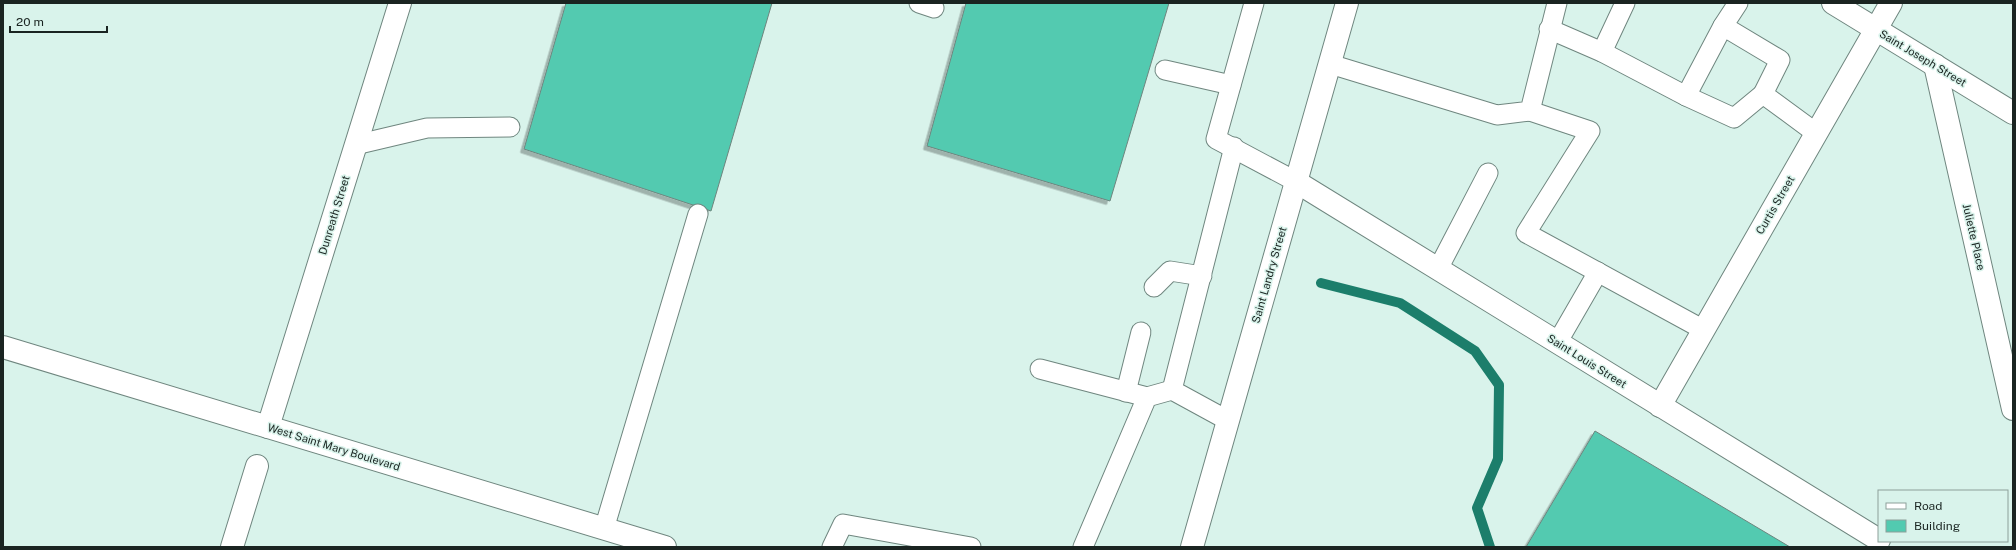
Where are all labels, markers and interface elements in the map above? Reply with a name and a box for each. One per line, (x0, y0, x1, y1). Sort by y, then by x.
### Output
scale bar (10, 8, 107, 34)
text: 20 m (16, 15, 44, 29)
street label: Saint Joseph Street (1877, 27, 1969, 89)
street label: Dunreath Street (316, 174, 352, 256)
street label: Curtis Street (1753, 174, 1797, 236)
street label: Juliette Place (1961, 203, 1987, 271)
street label: Saint Landry Street (1250, 225, 1288, 325)
street label: Saint Louis Street (1545, 332, 1629, 390)
street label: West Saint Mary Boulevard (266, 421, 402, 473)
legend (1878, 490, 2008, 542)
text: Road (1914, 499, 1942, 513)
text: Building (1914, 519, 1960, 533)

